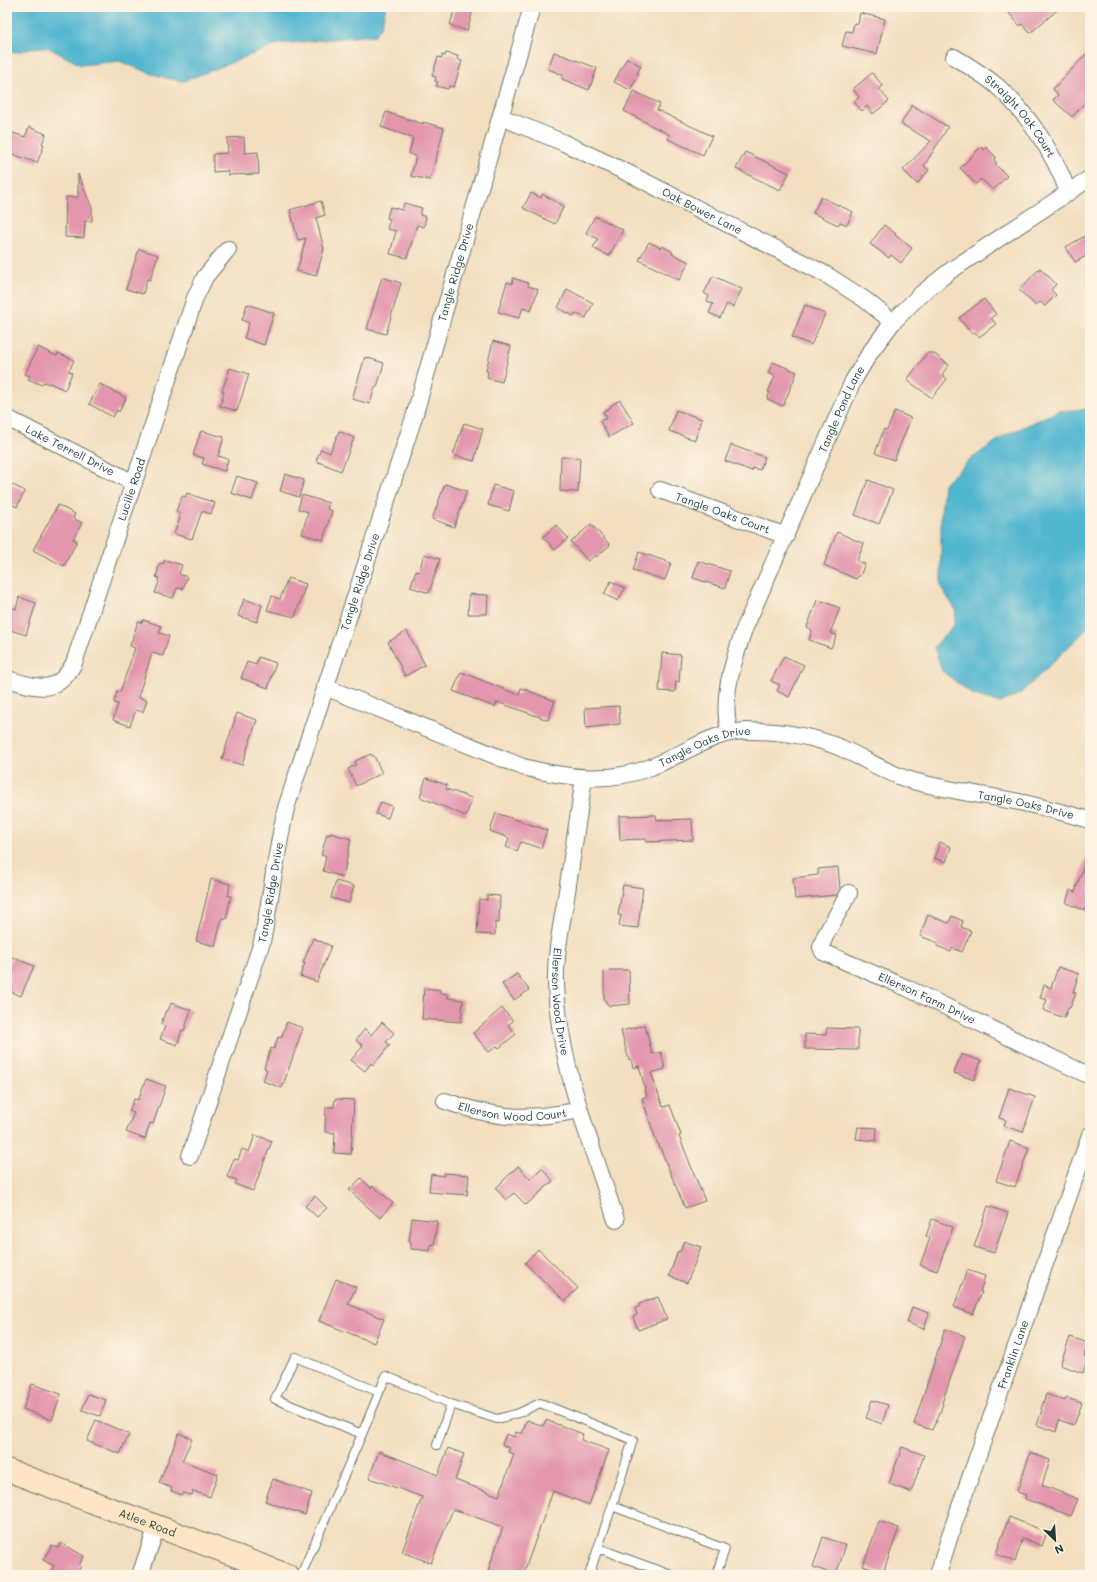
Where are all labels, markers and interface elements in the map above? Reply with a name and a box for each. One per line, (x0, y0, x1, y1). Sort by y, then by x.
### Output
street label: Straight Oak Court (982, 71, 1059, 160)
street label: Oak Bower Lane (660, 184, 745, 237)
street label: Tangle Ridge Drive (434, 221, 477, 323)
street label: Tangle Pond Lane (815, 363, 868, 455)
street label: Lake Terrell Drive (23, 421, 118, 479)
street label: Lucille Road (114, 456, 148, 523)
street label: Tangle Oaks Court (674, 488, 773, 537)
street label: Tangle Ridge Drive (337, 531, 383, 632)
street label: Tangle Oaks Drive (656, 723, 751, 770)
street label: Tangle Oaks Drive (977, 787, 1076, 822)
street label: Tangle Ridge Drive (254, 841, 286, 944)
street label: Ellerson Wood Drive (549, 947, 573, 1057)
street label: Ellerson Farm Drive (876, 969, 978, 1027)
street label: Ellerson Wood Court (456, 1098, 568, 1124)
street label: Franklin Lane (994, 1318, 1032, 1391)
street label: Atlee Road (117, 1505, 178, 1540)
north arrow (1035, 1520, 1075, 1560)
text: N (1052, 1541, 1066, 1558)

